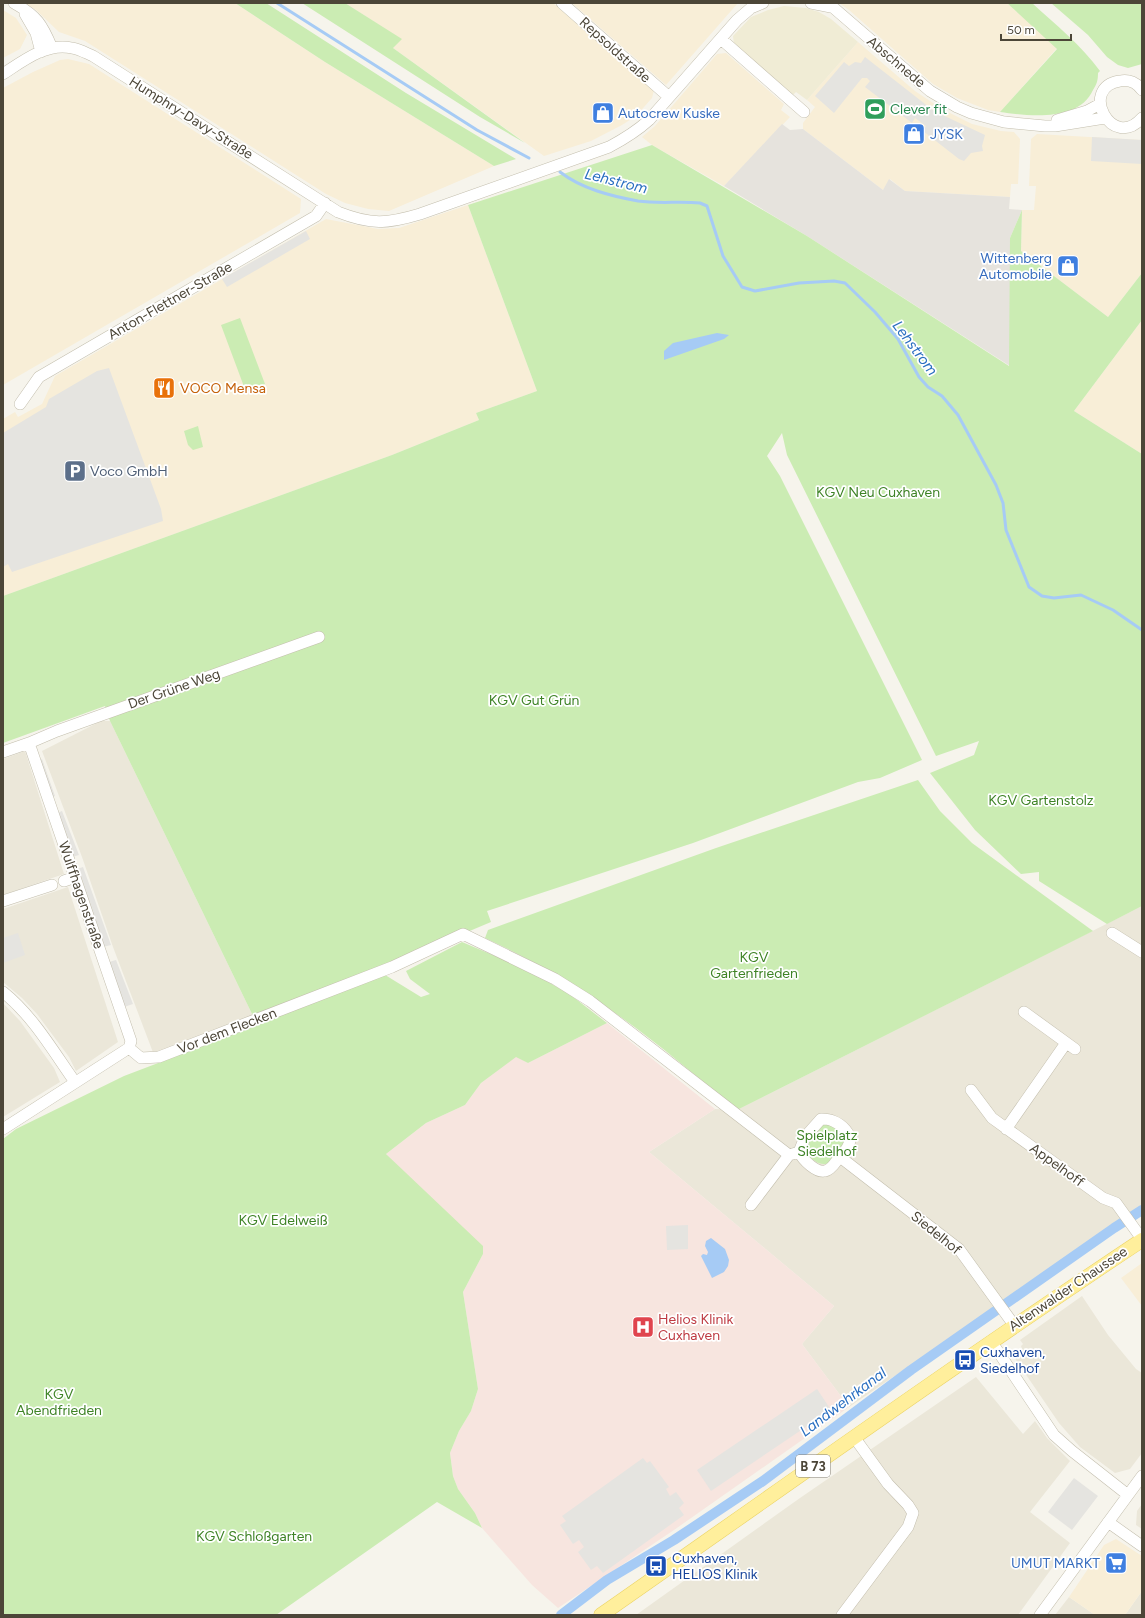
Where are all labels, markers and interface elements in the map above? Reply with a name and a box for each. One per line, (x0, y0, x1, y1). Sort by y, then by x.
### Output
street label: Repsoldstraße (576, 14, 654, 87)
scale bar (1001, 16, 1071, 42)
text: 50 m (1007, 23, 1035, 37)
street label: Abschnede (863, 33, 929, 92)
street label: Humphry-Davy-Straße (126, 73, 256, 163)
sports icon: Clever fit (862, 96, 888, 122)
shop icon: Autocrew Kuske (590, 100, 616, 126)
place label: Clever fit (890, 101, 947, 118)
place label: Autocrew Kuske (618, 105, 720, 122)
shop icon: JYSK (901, 121, 927, 147)
place label: JYSK (930, 126, 963, 143)
water label: Lehstrom (583, 165, 649, 198)
place label: Wittenberg Automobile (979, 250, 1052, 283)
shop icon: Wittenberg Automobile (1055, 253, 1081, 279)
street label: Anton-Flettner-Straße (105, 258, 235, 344)
water label: Lehstrom (889, 317, 942, 379)
restaurant icon: VOCO Mensa (151, 375, 177, 401)
place label: VOCO Mensa (180, 380, 266, 397)
parking icon: Voco GmbH (62, 458, 88, 484)
place label: Voco GmbH (90, 463, 168, 480)
park label: KGV Neu Cuxhaven (816, 484, 940, 501)
street label: Der Grüne Weg (126, 665, 222, 713)
park label: KGV Gut Grün (489, 692, 579, 709)
park label: KGV Gartenstolz (988, 792, 1094, 809)
street label: Wulffhagenstraße (55, 839, 107, 951)
park label: KGV Gartenfrieden (710, 949, 798, 982)
street label: Vor dem Flecken (175, 1004, 279, 1058)
park label: Spielplatz Siedelhof (796, 1127, 858, 1160)
street label: Appelhoff (1027, 1140, 1088, 1191)
street label: Siedelhof (908, 1208, 965, 1259)
park label: KGV Edelweiß (238, 1212, 328, 1229)
street label: Altenwalder Chaussee (1005, 1243, 1131, 1335)
place label: Helios Klinik Cuxhaven (658, 1311, 734, 1344)
hospital icon: Helios Klinik Cuxhaven (630, 1314, 656, 1340)
place label: Cuxhaven, Siedelhof (980, 1344, 1045, 1377)
bus stop icon: Cuxhaven, Siedelhof (952, 1347, 978, 1373)
water label: Landwehrkanal (796, 1363, 890, 1440)
park label: KGV Abendfrieden (16, 1386, 102, 1419)
road number: B 73 (796, 1455, 830, 1477)
park label: KGV Schloßgarten (196, 1528, 312, 1545)
place label: Cuxhaven, HELIOS Klinik (672, 1550, 758, 1583)
supermarket icon: UMUT MARKT (1103, 1550, 1129, 1576)
bus stop icon: Cuxhaven, HELIOS Klinik (643, 1553, 669, 1579)
place label: UMUT MARKT (1011, 1555, 1100, 1572)

